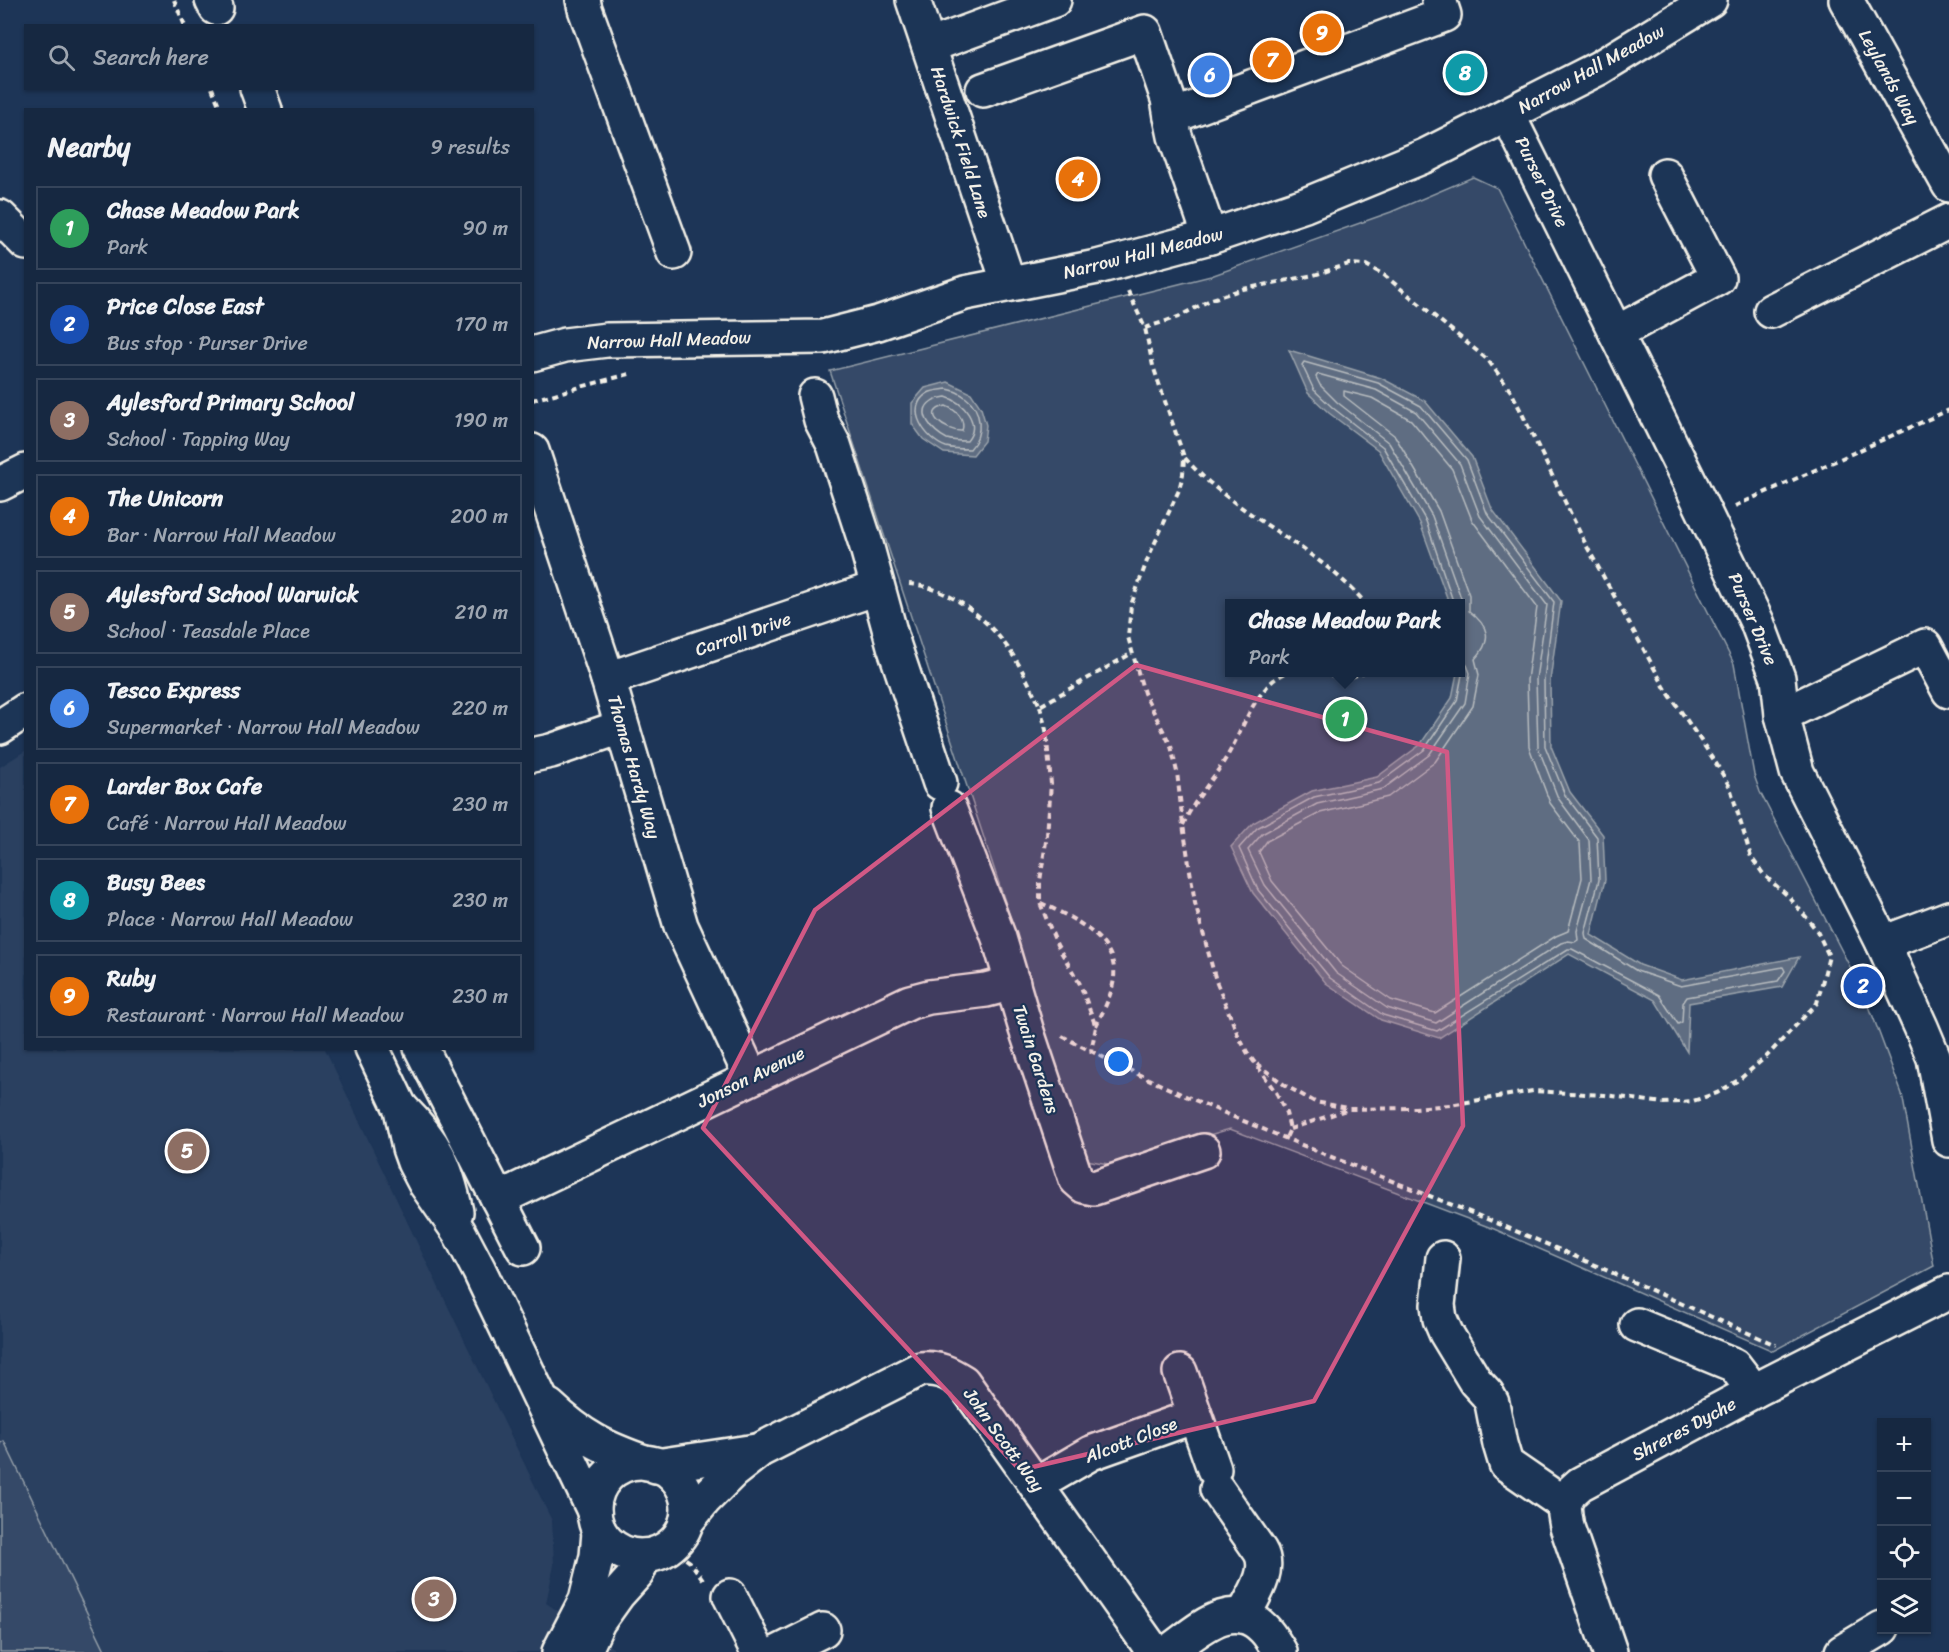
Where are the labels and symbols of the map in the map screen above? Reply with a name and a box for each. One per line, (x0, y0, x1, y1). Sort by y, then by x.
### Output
pin: 9 (1302, 10, 1342, 56)
street label: Narrow Hall Meadow (1512, 15, 1671, 123)
street label: Leylands Way (1849, 23, 1929, 132)
pin: 7 (1252, 38, 1292, 82)
pin: 8 (1446, 50, 1484, 96)
pin: 6 (1190, 52, 1230, 98)
street label: Hardwick Field Lane (921, 62, 1001, 223)
street label: Purser Drive (1506, 131, 1578, 233)
pin: 4 (1058, 156, 1098, 201)
street label: Narrow Hall Meadow (1060, 218, 1227, 288)
street label: Narrow Hall Meadow (587, 321, 752, 359)
street label: Purser Drive (1719, 568, 1787, 670)
street label: Carroll Drive (691, 603, 795, 665)
street label: Thomas Hardy Way (598, 691, 670, 843)
pin: 1 (1326, 696, 1364, 742)
pin: 2 (1844, 964, 1882, 1008)
street label: Twain Gardens (1003, 1000, 1069, 1118)
street label: Jonson Avenue (691, 1037, 810, 1117)
your location (1104, 1047, 1133, 1076)
pin: 5 (168, 1128, 207, 1174)
street label: John Scott Way (954, 1380, 1054, 1500)
street label: Shreres Dyche (1626, 1388, 1742, 1470)
street label: Alcott Close (1079, 1408, 1182, 1473)
pin: 3 (414, 1576, 454, 1622)

